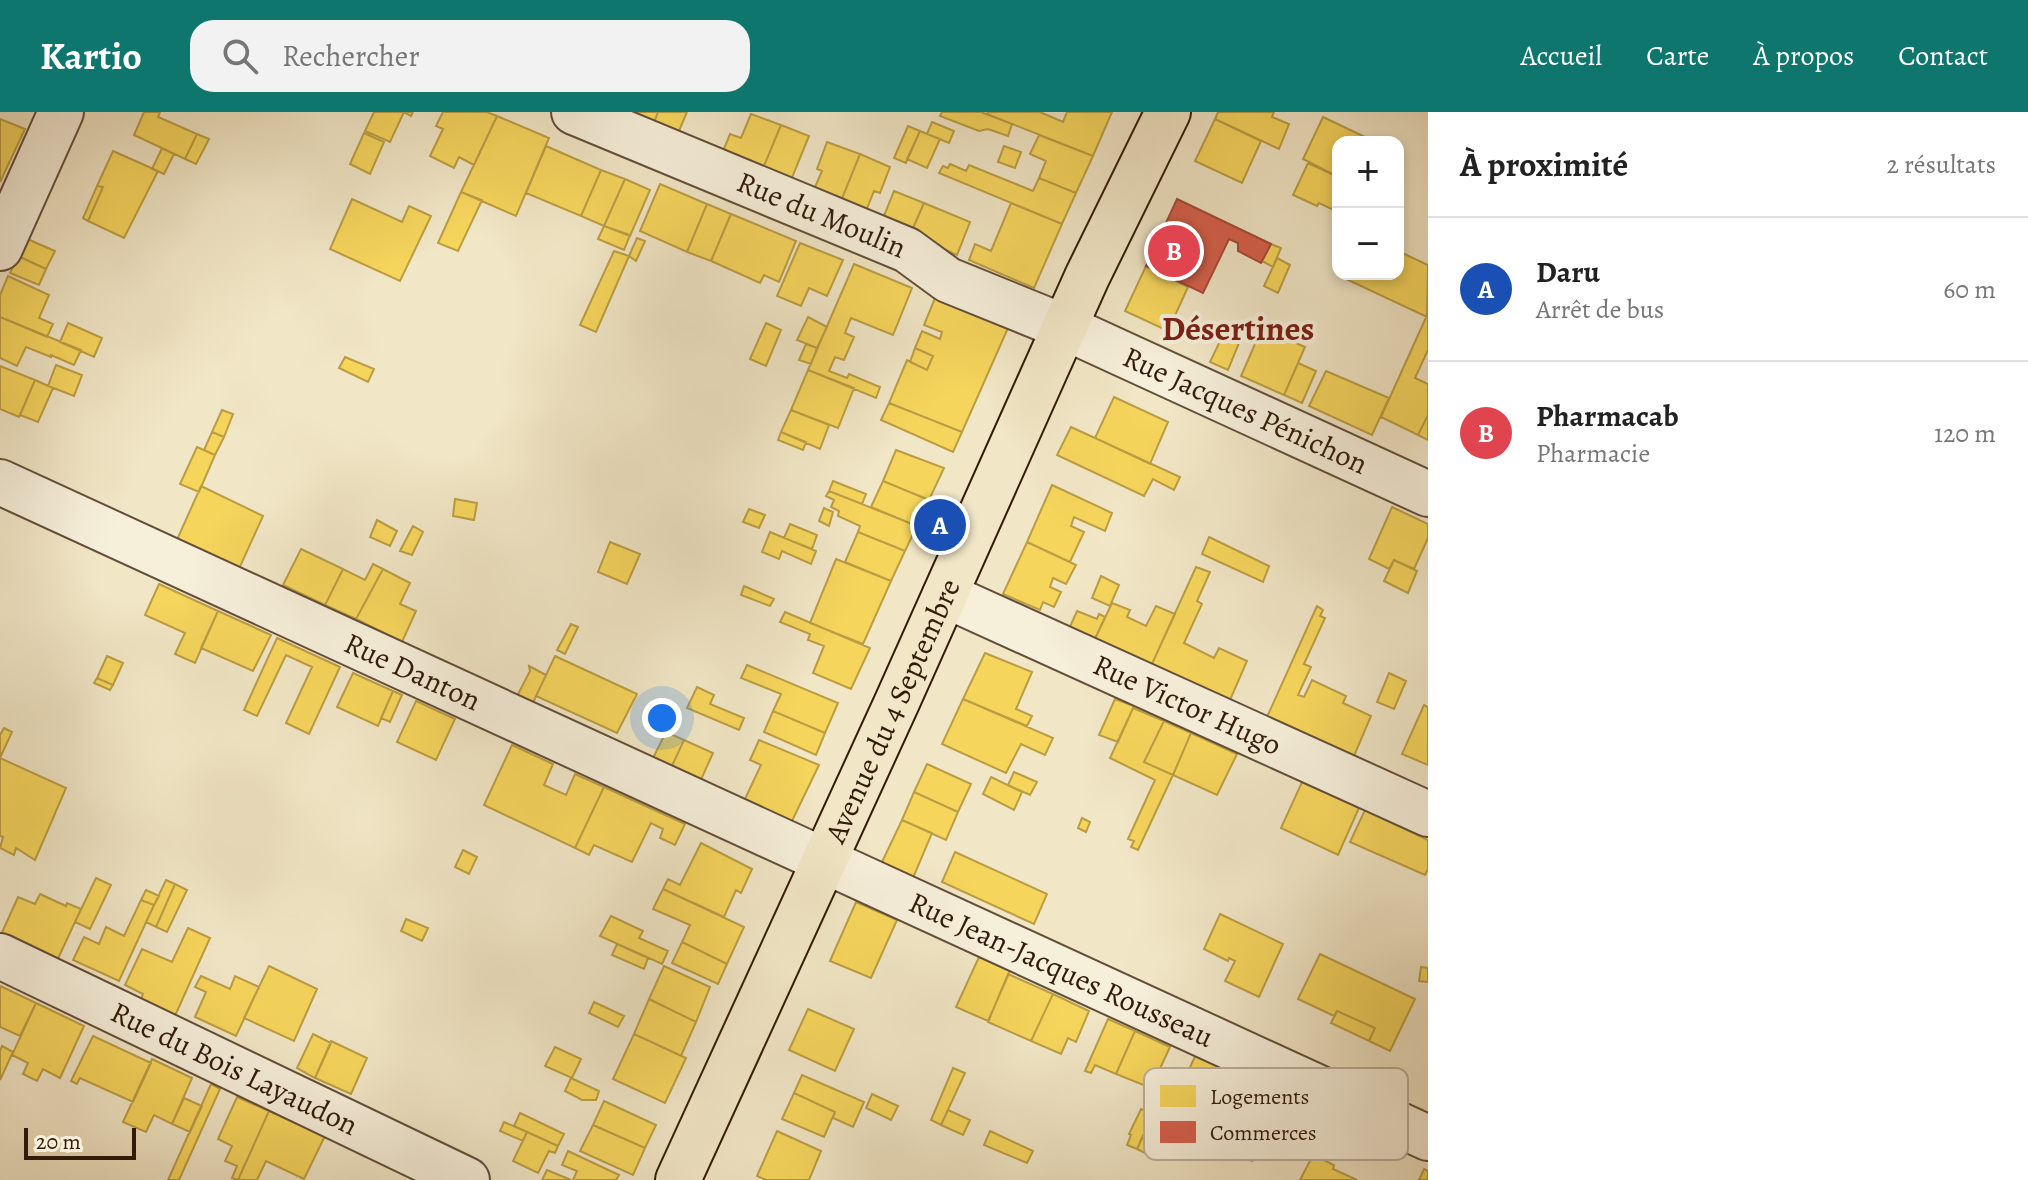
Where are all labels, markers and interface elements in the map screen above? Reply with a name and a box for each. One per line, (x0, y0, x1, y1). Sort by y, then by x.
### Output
search box (190, 20, 750, 92)
text: Kartio (40, 30, 142, 82)
icon: search (218, 34, 262, 78)
text: Rechercher (282, 36, 420, 76)
text: Accueil (1520, 37, 1602, 75)
text: Carte (1646, 37, 1709, 75)
text: À propos (1753, 37, 1854, 75)
text: Contact (1898, 37, 1988, 75)
map controls (1332, 136, 1404, 280)
button: + (1332, 136, 1404, 208)
text: À proximité (1460, 141, 1628, 188)
text: 2 résultats (1887, 147, 1996, 182)
street label: Rue du Moulin (731, 162, 912, 267)
button: − (1332, 208, 1404, 280)
pin: B (1148, 221, 1200, 281)
text: Daru (1536, 252, 1600, 292)
text: A (1478, 272, 1494, 307)
text: 60 m (1943, 272, 1996, 307)
text: Arrêt de bus (1536, 292, 1664, 327)
district label: Désertines (1162, 305, 1314, 352)
street label: Rue Jacques Pénichon (1117, 337, 1374, 484)
text: Pharmacab (1536, 396, 1679, 436)
text: B (1478, 416, 1494, 451)
text: 120 m (1934, 416, 1996, 451)
text: Pharmacie (1536, 436, 1650, 471)
pin: A (914, 495, 966, 555)
street label: Avenue du 4 Septembre (815, 572, 970, 850)
street label: Rue Danton (338, 623, 487, 720)
street label: Rue Victor Hugo (1087, 645, 1288, 765)
your location (642, 698, 682, 738)
street label: Rue Jean-Jacques Rousseau (903, 882, 1221, 1057)
street label: Rue du Bois Layaudon (104, 992, 365, 1145)
legend (1144, 1068, 1408, 1160)
text: Logements (1210, 1082, 1309, 1112)
text: Commerces (1210, 1118, 1317, 1148)
scale bar (24, 1124, 136, 1160)
text: 20 m (36, 1127, 81, 1157)

